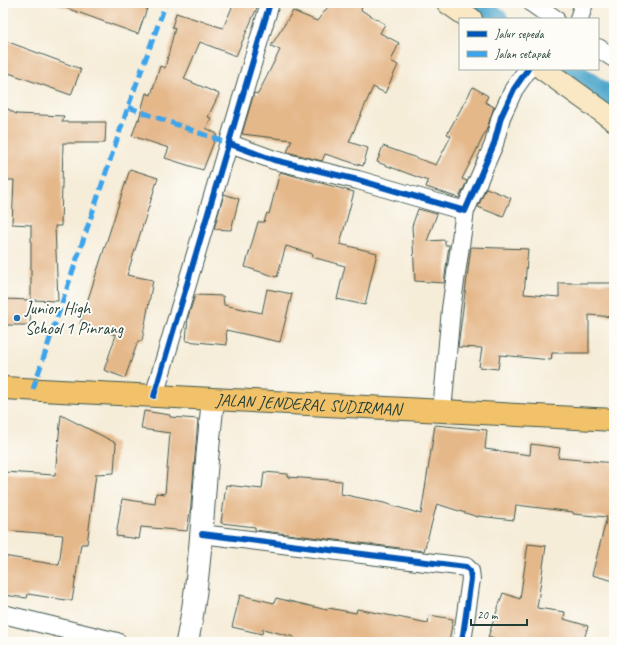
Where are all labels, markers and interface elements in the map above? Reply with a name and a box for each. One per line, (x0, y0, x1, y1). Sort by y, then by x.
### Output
legend (459, 18, 599, 70)
text: Jalur sepeda (494, 26, 545, 42)
text: Jalan setapak (494, 46, 551, 62)
place label: Junior High School 1 Pinrang (24, 298, 124, 339)
marker: Junior High School 1 Pinrang (12, 313, 22, 323)
street label: JALAN JENDERAL SUDIRMAN (214, 389, 405, 420)
scale bar (471, 601, 527, 627)
text: 20 m (477, 607, 499, 623)

